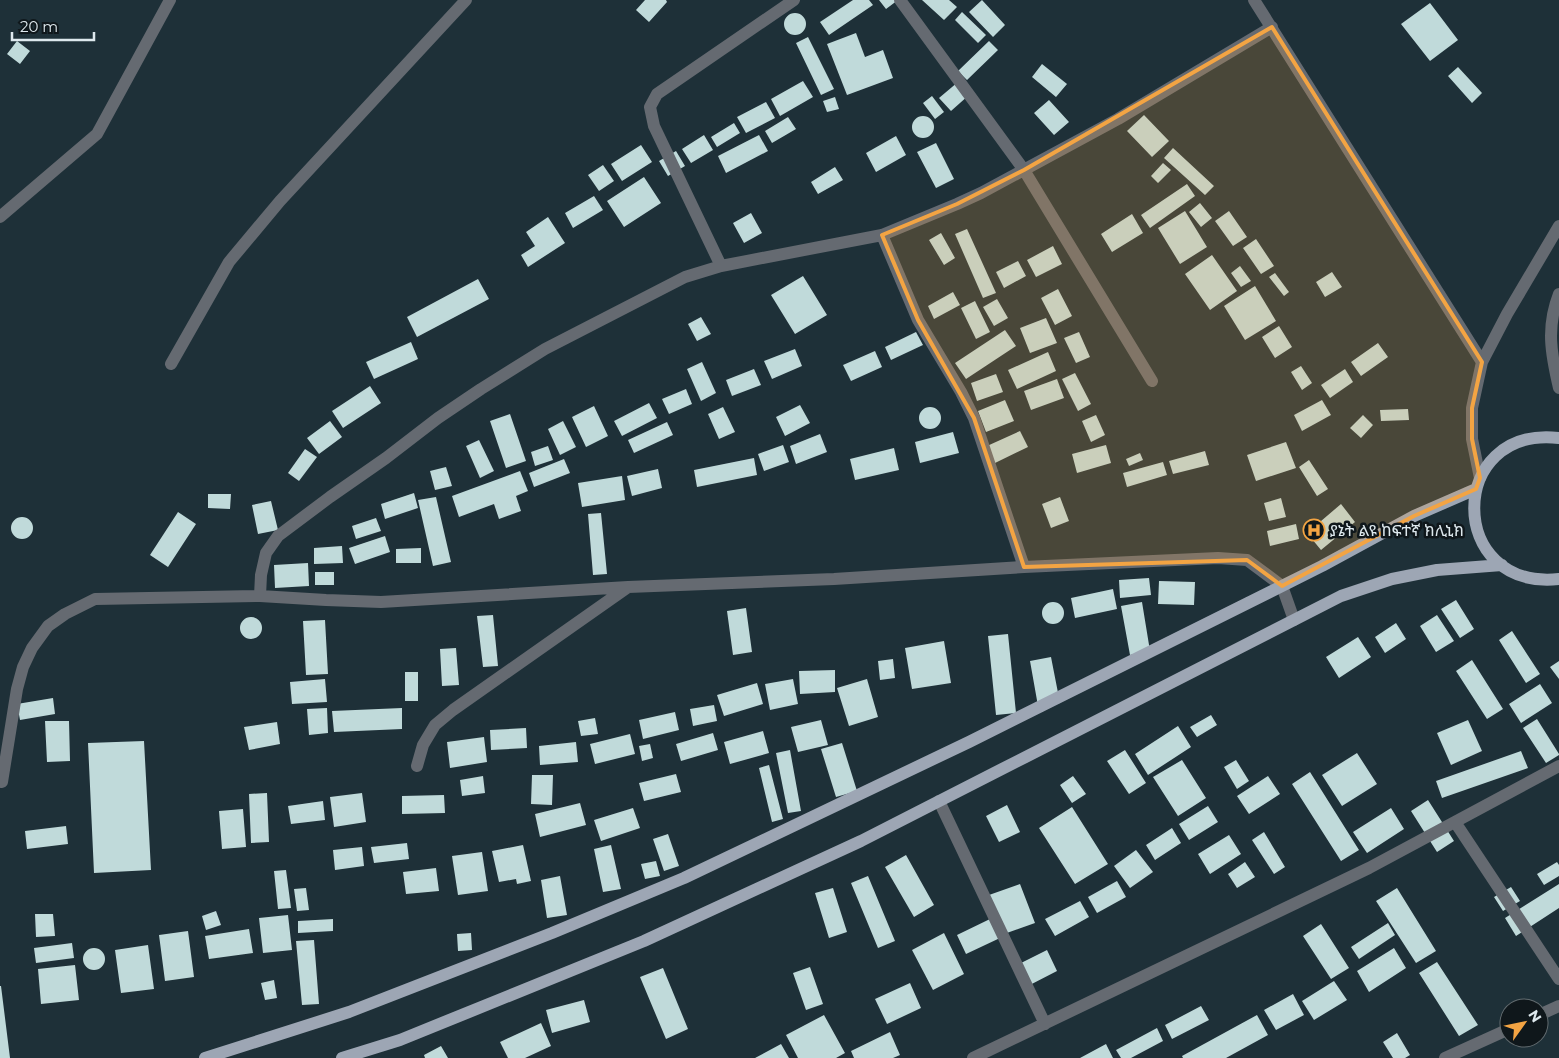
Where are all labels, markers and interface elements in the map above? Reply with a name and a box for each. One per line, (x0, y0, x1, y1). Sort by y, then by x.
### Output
scale bar (12, 10, 95, 42)
text: 20 m (20, 17, 58, 36)
hospital icon: ያኔት ልዩ ከፍተኛ ክሊኒክ (1302, 518, 1326, 542)
place label: ያኔት ልዩ ከፍተኛ ክሊኒክ (1330, 521, 1464, 540)
north arrow (1499, 998, 1549, 1048)
text: N (1524, 1006, 1546, 1026)

